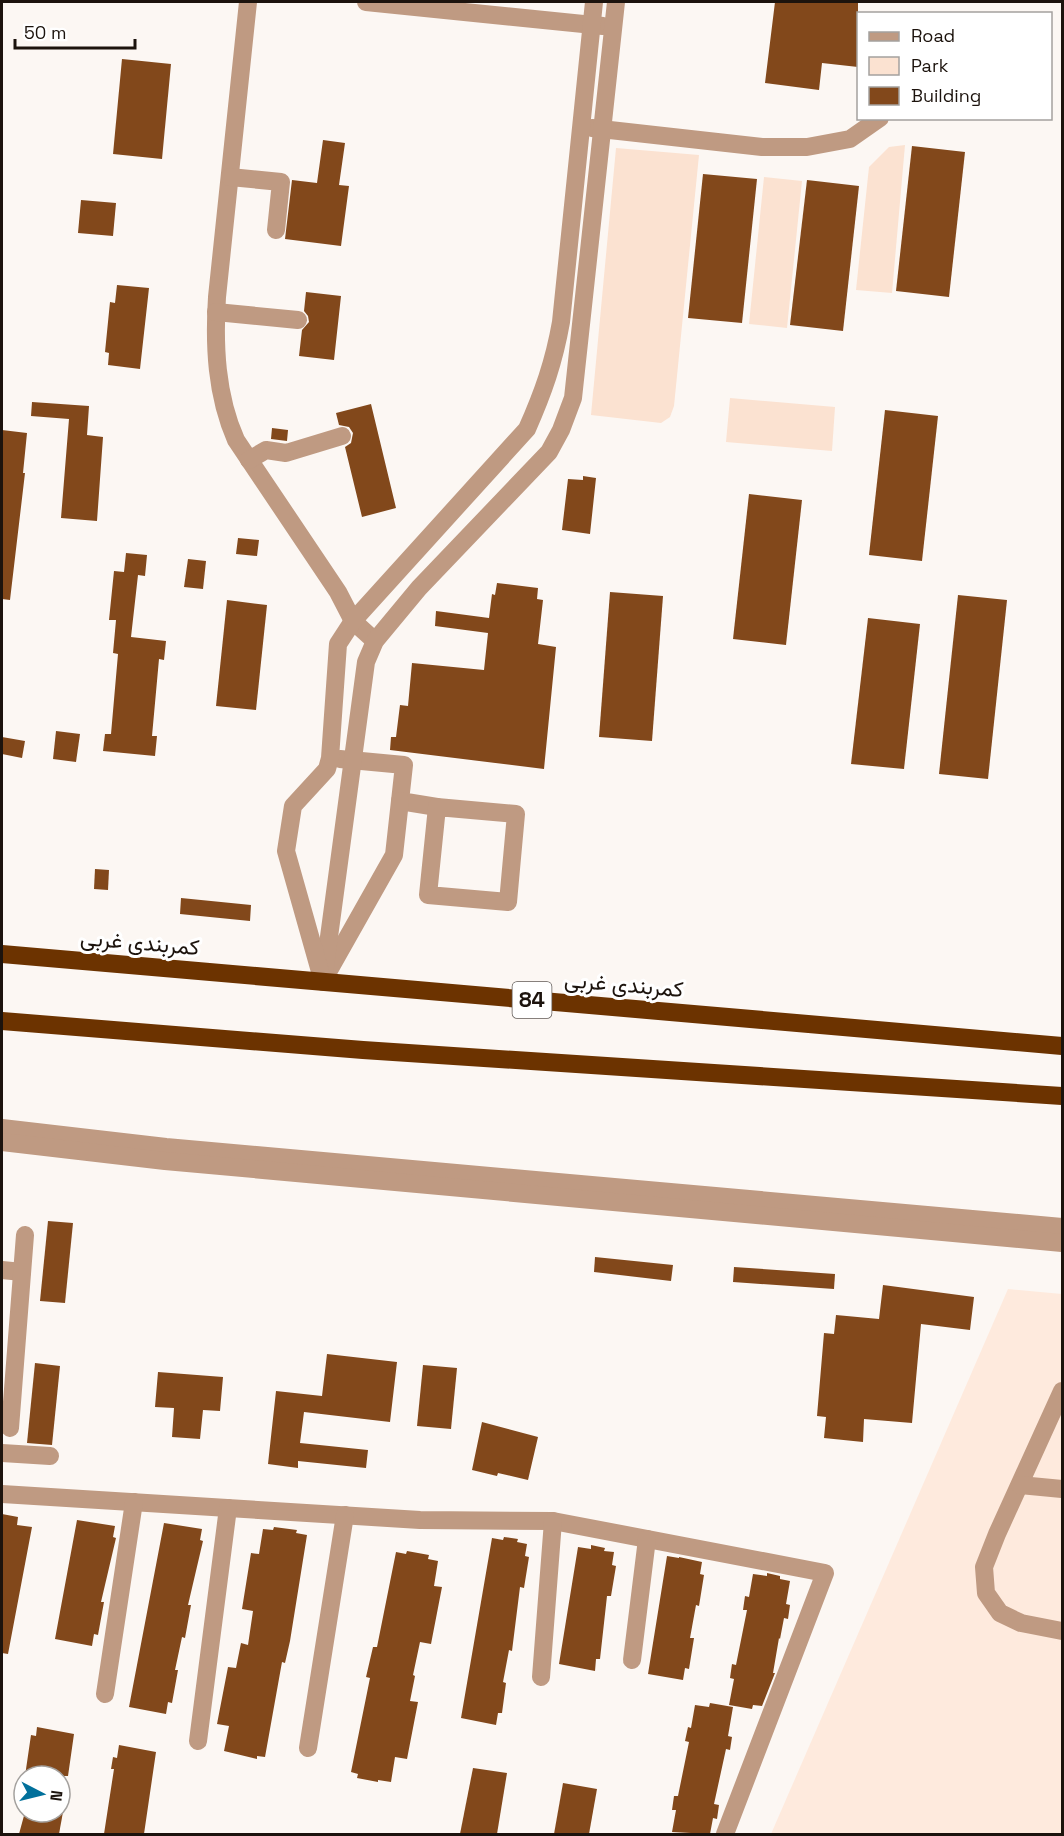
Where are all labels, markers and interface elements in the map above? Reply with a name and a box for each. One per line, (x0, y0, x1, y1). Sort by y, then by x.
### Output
scale bar (15, 12, 135, 50)
legend (857, 12, 1052, 120)
text: 50 m (24, 21, 66, 44)
text: Road (911, 24, 955, 47)
text: Park (911, 54, 949, 77)
text: Building (911, 84, 981, 107)
street label: کمربندی غربی (79, 923, 201, 961)
street label: کمربندی غربی (563, 965, 685, 1003)
road number: 84 (512, 982, 552, 1018)
north arrow (12, 1764, 72, 1824)
text: N (45, 1789, 67, 1802)

